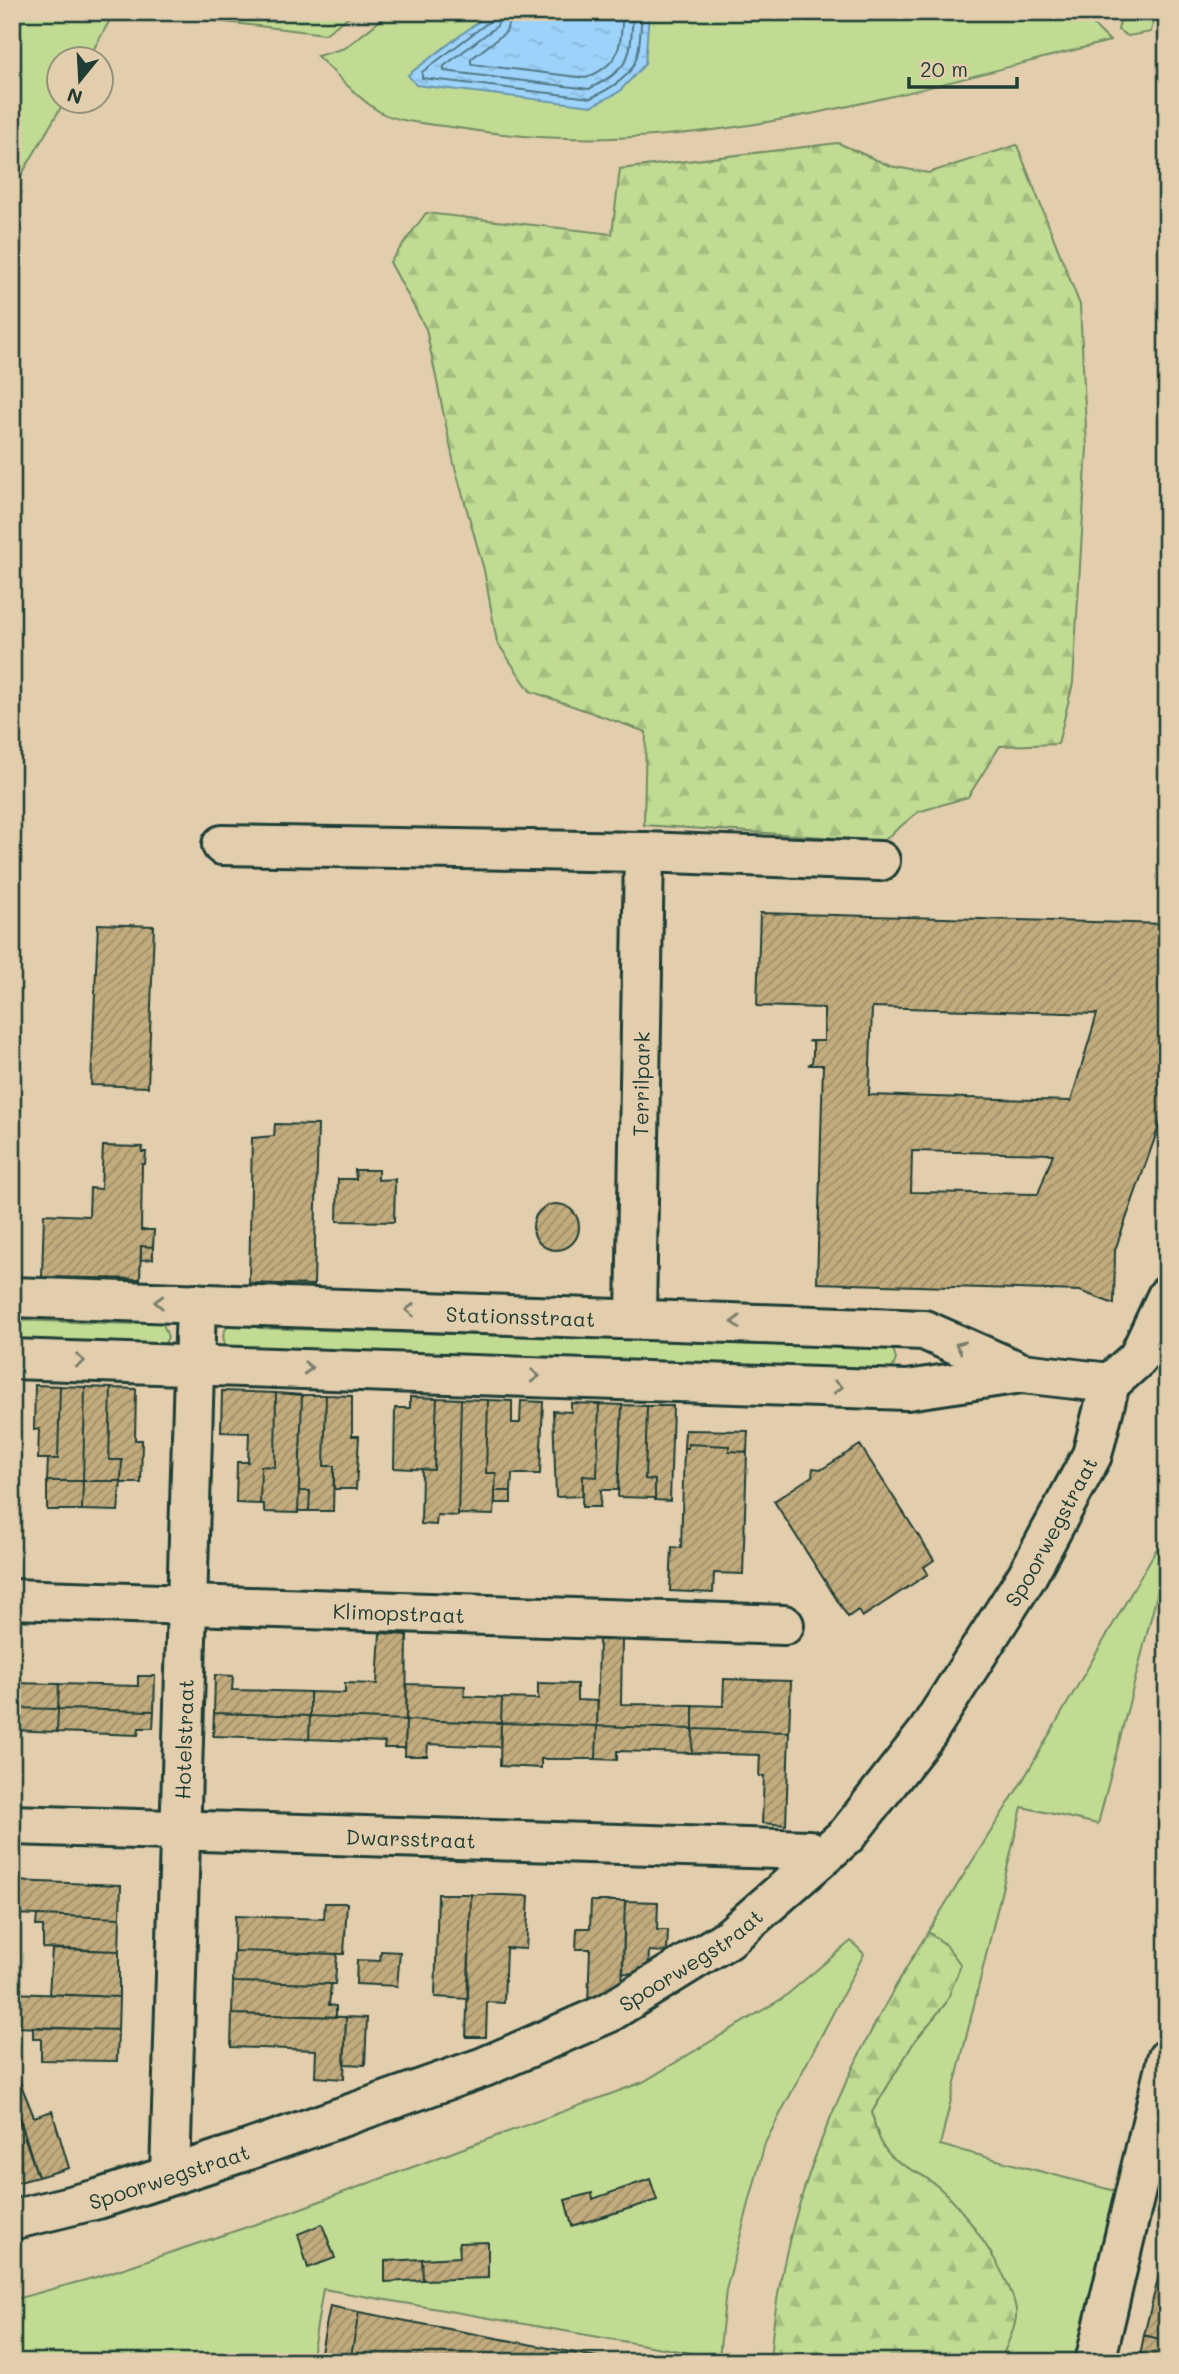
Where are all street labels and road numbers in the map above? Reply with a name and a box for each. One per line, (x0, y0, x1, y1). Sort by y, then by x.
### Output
street label: Terrilpark (626, 1031, 654, 1137)
street label: Stationsstraat (445, 1299, 596, 1332)
street label: Spoorwegstraat (998, 1451, 1102, 1611)
street label: Klimopstraat (332, 1596, 465, 1628)
street label: Hotelstraat (168, 1679, 198, 1800)
street label: Dwarsstraat (345, 1822, 476, 1853)
street label: Spoorwegstraat (613, 1902, 768, 2017)
street label: Spoorwegstraat (86, 2137, 253, 2214)

